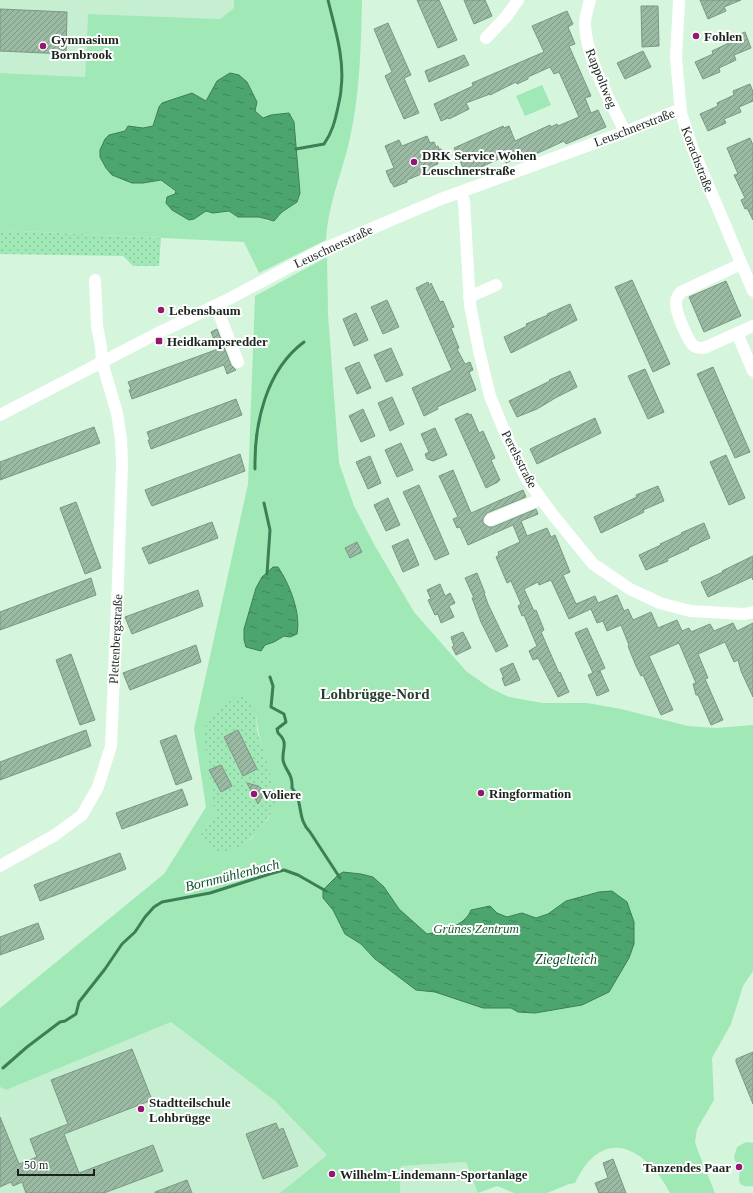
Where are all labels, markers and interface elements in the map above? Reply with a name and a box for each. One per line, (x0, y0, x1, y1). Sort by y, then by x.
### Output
place label: Fohlen (704, 29, 743, 44)
marker: Fohlen (691, 31, 701, 41)
place label: Gymnasium Bornbrook (51, 32, 119, 62)
marker: Gymnasium Bornbrook (38, 41, 48, 51)
street label: Rappoltweg (583, 46, 620, 111)
street label: Leuschnerstraße (592, 105, 677, 150)
street label: Korachstraße (678, 124, 717, 194)
place label: DRK Service Wohen Leuschnerstraße (422, 148, 537, 178)
marker: DRK Service Wohen Leuschnerstraße (409, 157, 419, 167)
street label: Leuschnerstraße (291, 222, 375, 271)
place label: Lebensbaum (169, 303, 241, 318)
marker: Lebensbaum (156, 305, 166, 315)
place label: Heidkampsredder (167, 334, 268, 349)
marker: Heidkampsredder (154, 336, 164, 346)
street label: Perelsstraße (499, 428, 541, 491)
street label: Plettenbergstraße (106, 593, 125, 684)
district label: Lohbrügge-Nord (320, 686, 430, 702)
place label: Ringformation (489, 786, 572, 801)
place label: Voliere (262, 787, 301, 802)
marker: Ringformation (476, 788, 486, 798)
marker: Voliere (249, 789, 259, 799)
water label: Bornmühlenbach (184, 857, 281, 894)
park label: Grünes Zentrum (433, 921, 519, 936)
water label: Ziegelteich (535, 952, 597, 967)
place label: Stadtteilschule Lohbrügge (149, 1095, 231, 1125)
marker: Stadtteilschule Lohbrügge (136, 1104, 146, 1114)
scale bar (18, 1151, 94, 1177)
text: 50 m (24, 1158, 49, 1172)
place label: Tanzendes Paar (643, 1160, 731, 1175)
marker: Tanzendes Paar (734, 1162, 744, 1172)
place label: Wilhelm-Lindemann-Sportanlage (340, 1167, 528, 1182)
marker: Wilhelm-Lindemann-Sportanlage (327, 1169, 337, 1179)

